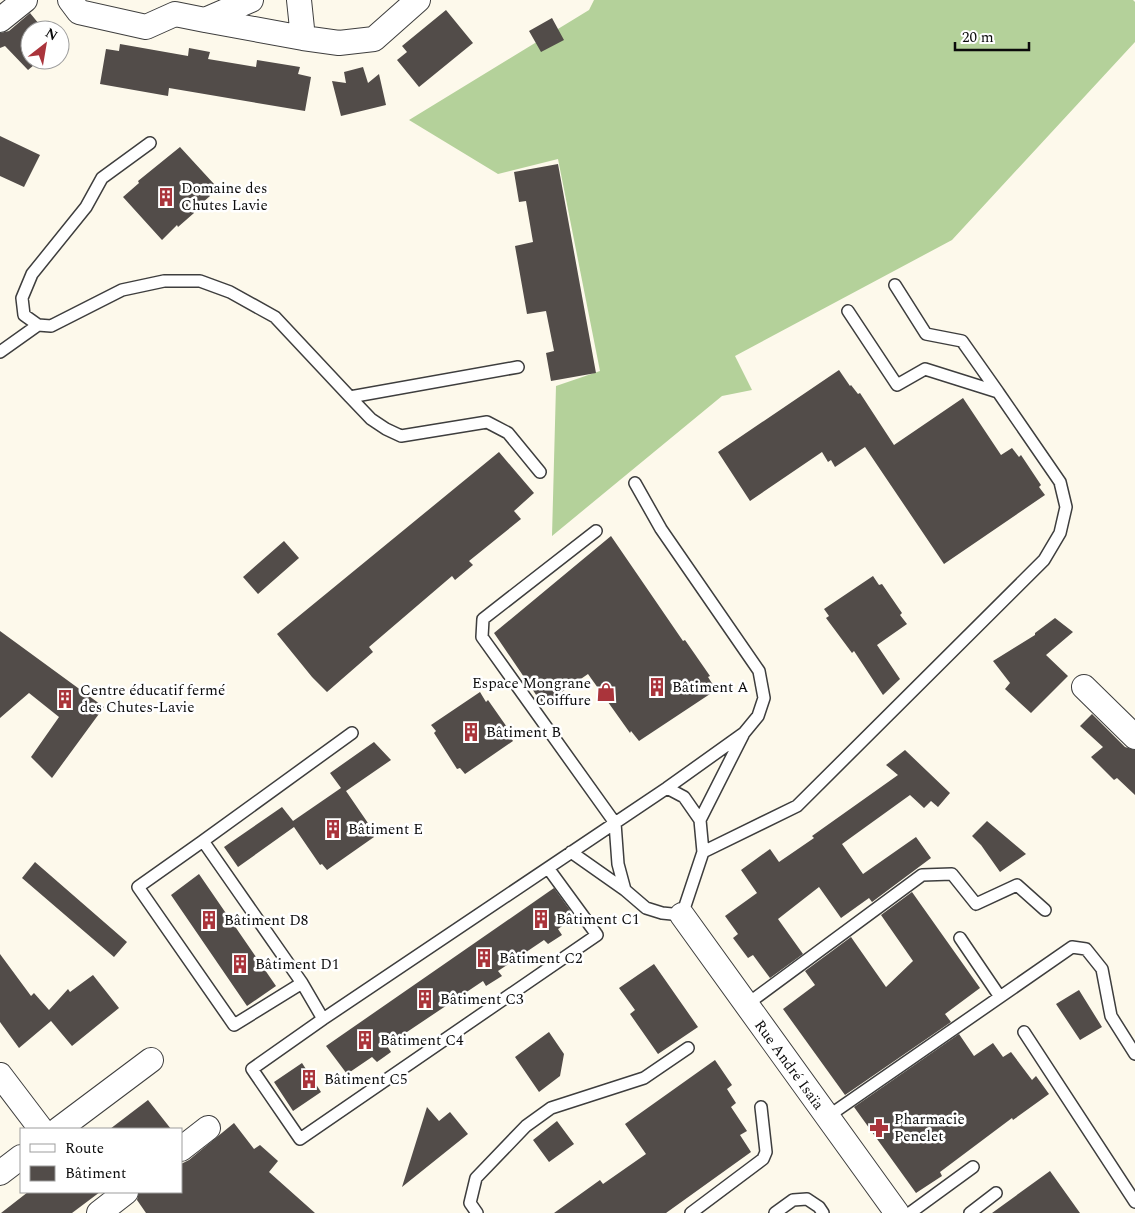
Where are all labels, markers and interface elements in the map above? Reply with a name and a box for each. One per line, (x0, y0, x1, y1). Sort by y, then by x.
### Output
north arrow (20, 20, 70, 70)
scale bar (955, 20, 1029, 52)
text: N (41, 22, 62, 46)
text: 20 m (962, 26, 994, 49)
place label: Domaine des Chutes Lavie (181, 177, 268, 217)
building icon: Domaine des Chutes Lavie (155, 186, 177, 208)
place label: Espace Mongrane Coiffure (472, 672, 591, 712)
building icon: Bâtiment A (646, 676, 668, 698)
place label: Bâtiment A (672, 676, 748, 699)
place label: Centre éducatif fermé des Chutes-Lavie (80, 679, 225, 719)
shop icon: Espace Mongrane Coiffure (595, 681, 617, 703)
building icon: Centre éducatif fermé des Chutes-Lavie (54, 688, 76, 710)
building icon: Bâtiment B (460, 721, 482, 743)
place label: Bâtiment B (486, 721, 561, 744)
building icon: Bâtiment E (322, 818, 344, 840)
place label: Bâtiment E (348, 818, 423, 841)
building icon: Bâtiment C1 (530, 908, 552, 930)
place label: Bâtiment C1 (556, 908, 640, 931)
building icon: Bâtiment D8 (198, 909, 220, 931)
place label: Bâtiment D8 (224, 909, 308, 932)
building icon: Bâtiment C2 (473, 947, 495, 969)
place label: Bâtiment C2 (499, 947, 583, 970)
building icon: Bâtiment D1 (229, 953, 251, 975)
place label: Bâtiment D1 (255, 953, 339, 976)
building icon: Bâtiment C3 (414, 988, 436, 1010)
place label: Bâtiment C3 (440, 988, 524, 1011)
street label: Rue André Isaïa (748, 1015, 830, 1115)
building icon: Bâtiment C4 (354, 1029, 376, 1051)
place label: Bâtiment C4 (380, 1029, 464, 1052)
building icon: Bâtiment C5 (298, 1068, 320, 1090)
place label: Bâtiment C5 (324, 1068, 408, 1091)
place label: Pharmacie Penelet (894, 1108, 965, 1148)
pharmacy icon: Pharmacie Penelet (868, 1117, 890, 1139)
legend (20, 1128, 182, 1193)
text: Route (65, 1137, 104, 1160)
text: Bâtiment (65, 1162, 126, 1185)

